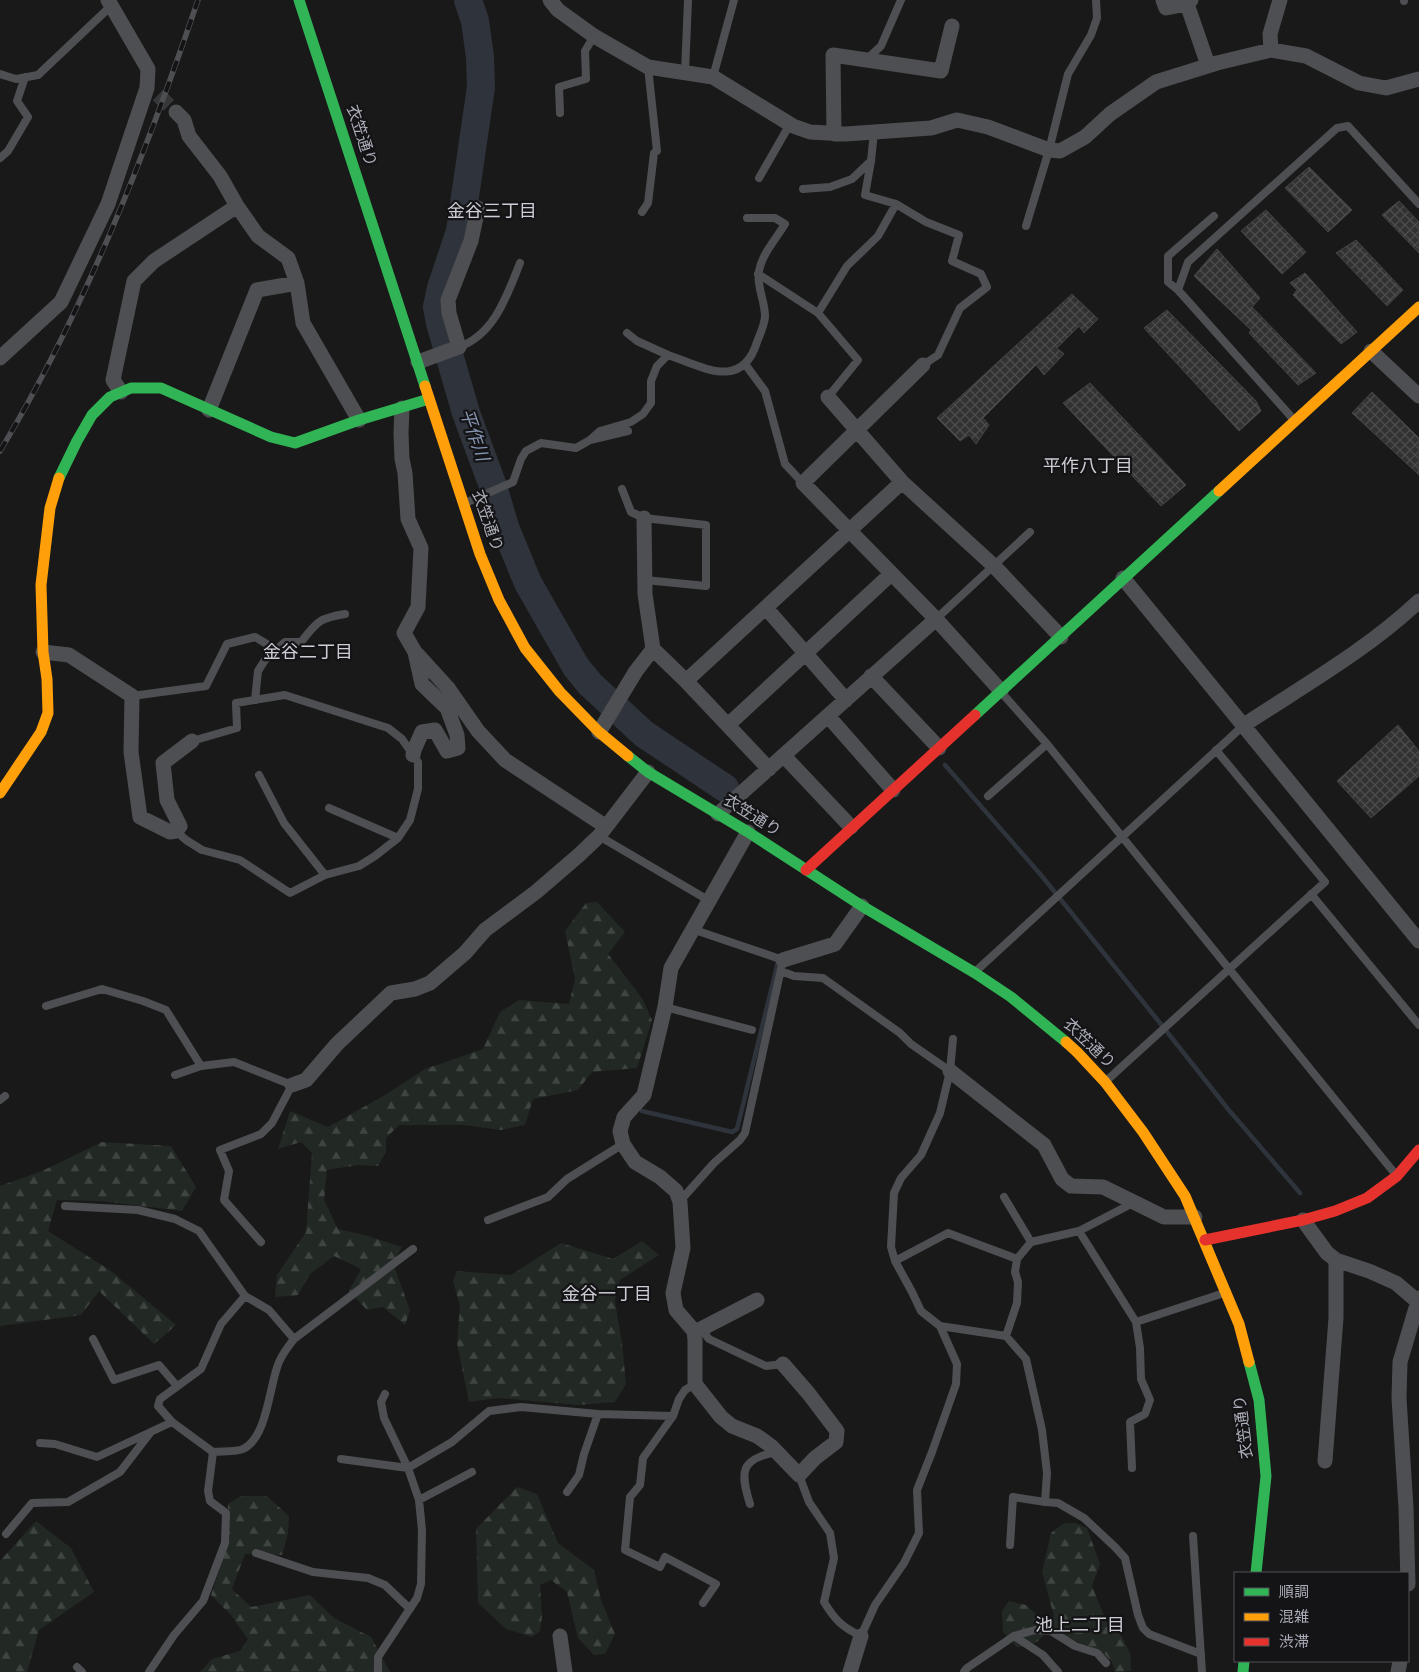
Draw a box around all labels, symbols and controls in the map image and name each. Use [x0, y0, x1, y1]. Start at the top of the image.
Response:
street label: 衣笠通り [342, 103, 380, 169]
district label: 金谷三丁目 [447, 201, 537, 222]
water label: 平作川 [455, 406, 493, 466]
district label: 平作八丁目 [1043, 456, 1133, 477]
street label: 衣笠通り [468, 488, 506, 554]
district label: 金谷二丁目 [263, 642, 353, 663]
street label: 衣笠通り [720, 791, 784, 841]
street label: 衣笠通り [1059, 1015, 1119, 1073]
district label: 金谷一丁目 [562, 1284, 652, 1305]
street label: 衣笠通り [1231, 1394, 1257, 1460]
legend [1234, 1572, 1409, 1662]
text: 順調 [1279, 1583, 1309, 1602]
text: 混雑 [1279, 1608, 1309, 1627]
district label: 池上二丁目 [1035, 1615, 1125, 1636]
text: 渋滞 [1279, 1633, 1309, 1652]

